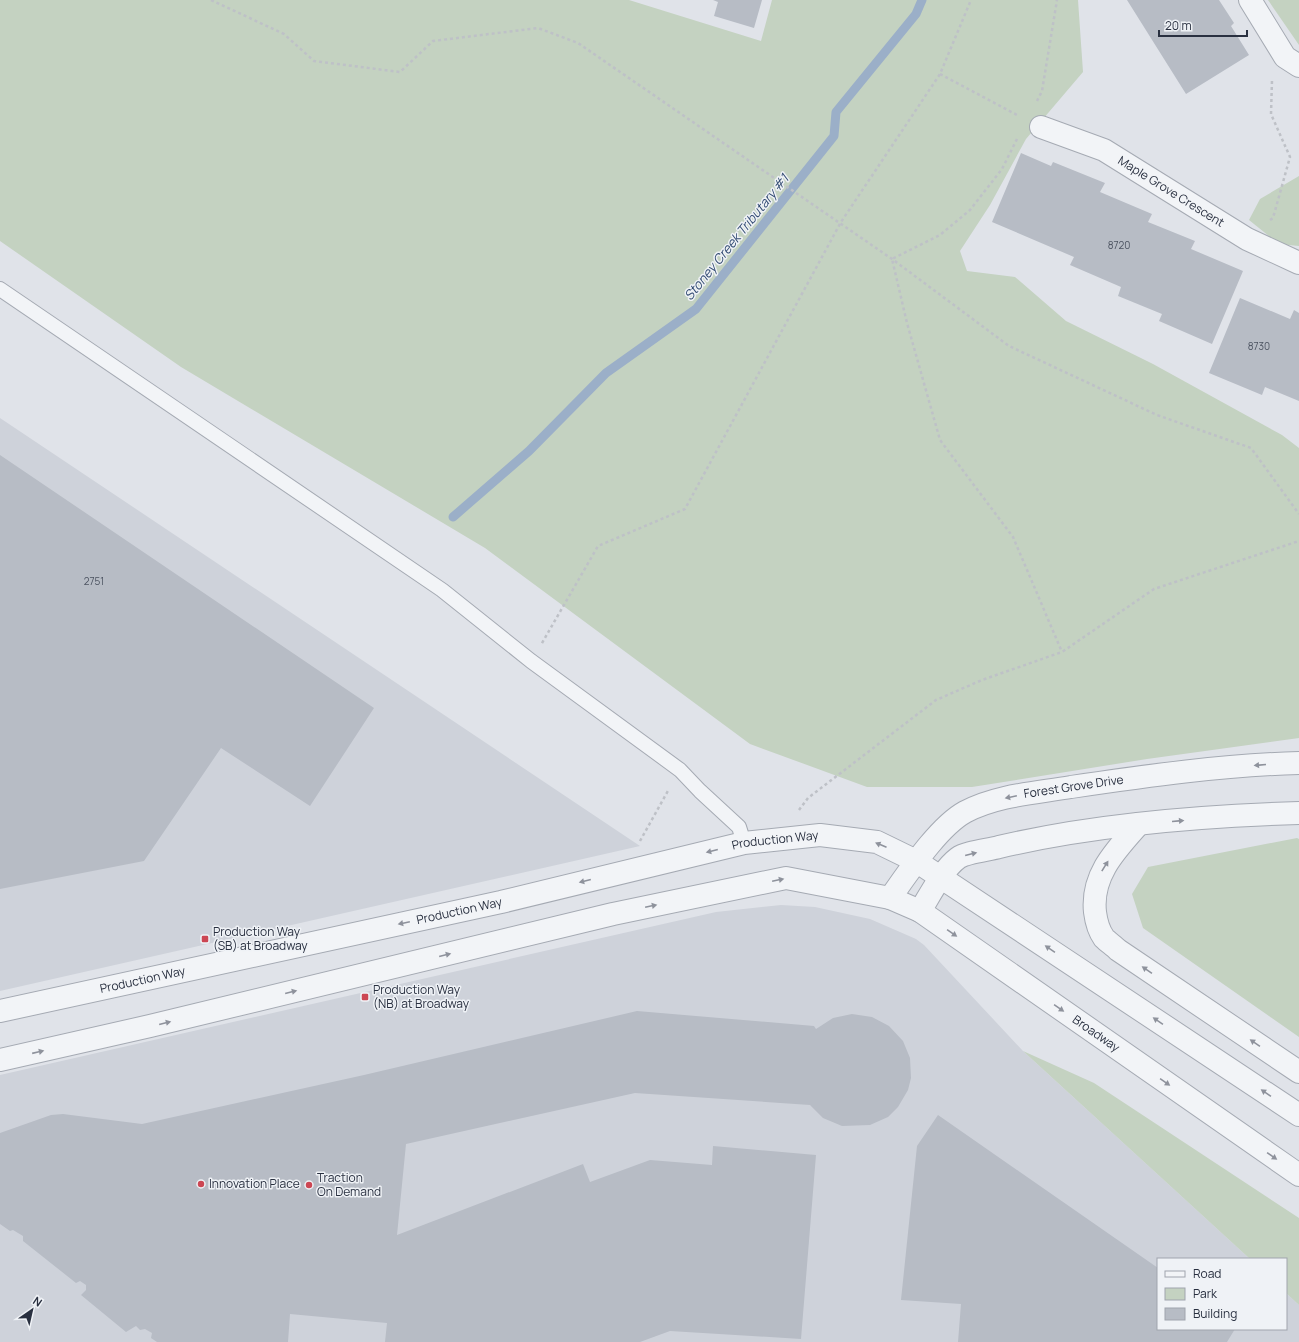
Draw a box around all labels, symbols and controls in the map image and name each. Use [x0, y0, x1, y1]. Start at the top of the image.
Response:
scale bar [1159, 12, 1247, 38]
text: 20 m [1165, 17, 1192, 34]
street label: Maple Grove Crescent [1115, 152, 1228, 231]
water label: Stoney Creek Tributary #1 [680, 170, 793, 304]
house number: 8720 [1108, 238, 1130, 252]
house number: 8730 [1248, 339, 1270, 353]
house number: 2751 [84, 574, 104, 588]
one-way arrow [1254, 762, 1266, 769]
street label: Forest Grove Drive [1022, 771, 1125, 802]
one-way arrow [1005, 794, 1017, 800]
one-way arrow [1172, 817, 1184, 824]
street label: Production Way [730, 826, 820, 854]
one-way arrow [876, 842, 887, 848]
one-way arrow [705, 848, 718, 854]
one-way arrow [965, 851, 977, 857]
one-way arrow [1102, 860, 1109, 872]
one-way arrow [772, 876, 785, 882]
one-way arrow [579, 879, 592, 885]
street label: Production Way [415, 893, 504, 928]
one-way arrow [645, 903, 657, 909]
one-way arrow [398, 921, 410, 927]
place label: Production Way (SB) at Broadway [213, 923, 308, 954]
one-way arrow [947, 929, 957, 937]
marker: Production Way (SB) at Broadway [200, 934, 210, 944]
one-way arrow [1045, 945, 1055, 953]
one-way arrow [438, 951, 451, 957]
street label: Production Way [98, 962, 188, 997]
one-way arrow [1142, 966, 1152, 974]
place label: Production Way (NB) at Broadway [373, 981, 470, 1012]
one-way arrow [285, 989, 297, 995]
marker: Production Way (NB) at Broadway [360, 992, 370, 1002]
one-way arrow [1053, 1004, 1064, 1012]
street label: Broadway [1069, 1011, 1124, 1056]
one-way arrow [1153, 1017, 1163, 1025]
one-way arrow [159, 1019, 171, 1025]
one-way arrow [1249, 1039, 1261, 1046]
one-way arrow [32, 1048, 44, 1054]
one-way arrow [1160, 1078, 1171, 1086]
one-way arrow [1261, 1089, 1272, 1097]
one-way arrow [1267, 1152, 1277, 1160]
place label: Traction On Demand [317, 1169, 381, 1200]
place label: Innovation Place [209, 1175, 300, 1192]
marker: Innovation Place [196, 1179, 206, 1189]
marker: Traction On Demand [304, 1180, 314, 1190]
legend [1157, 1258, 1287, 1330]
text: Road [1193, 1265, 1221, 1282]
text: Park [1193, 1285, 1218, 1302]
north arrow [12, 1290, 52, 1330]
text: N [30, 1293, 45, 1310]
text: Building [1193, 1305, 1237, 1322]

